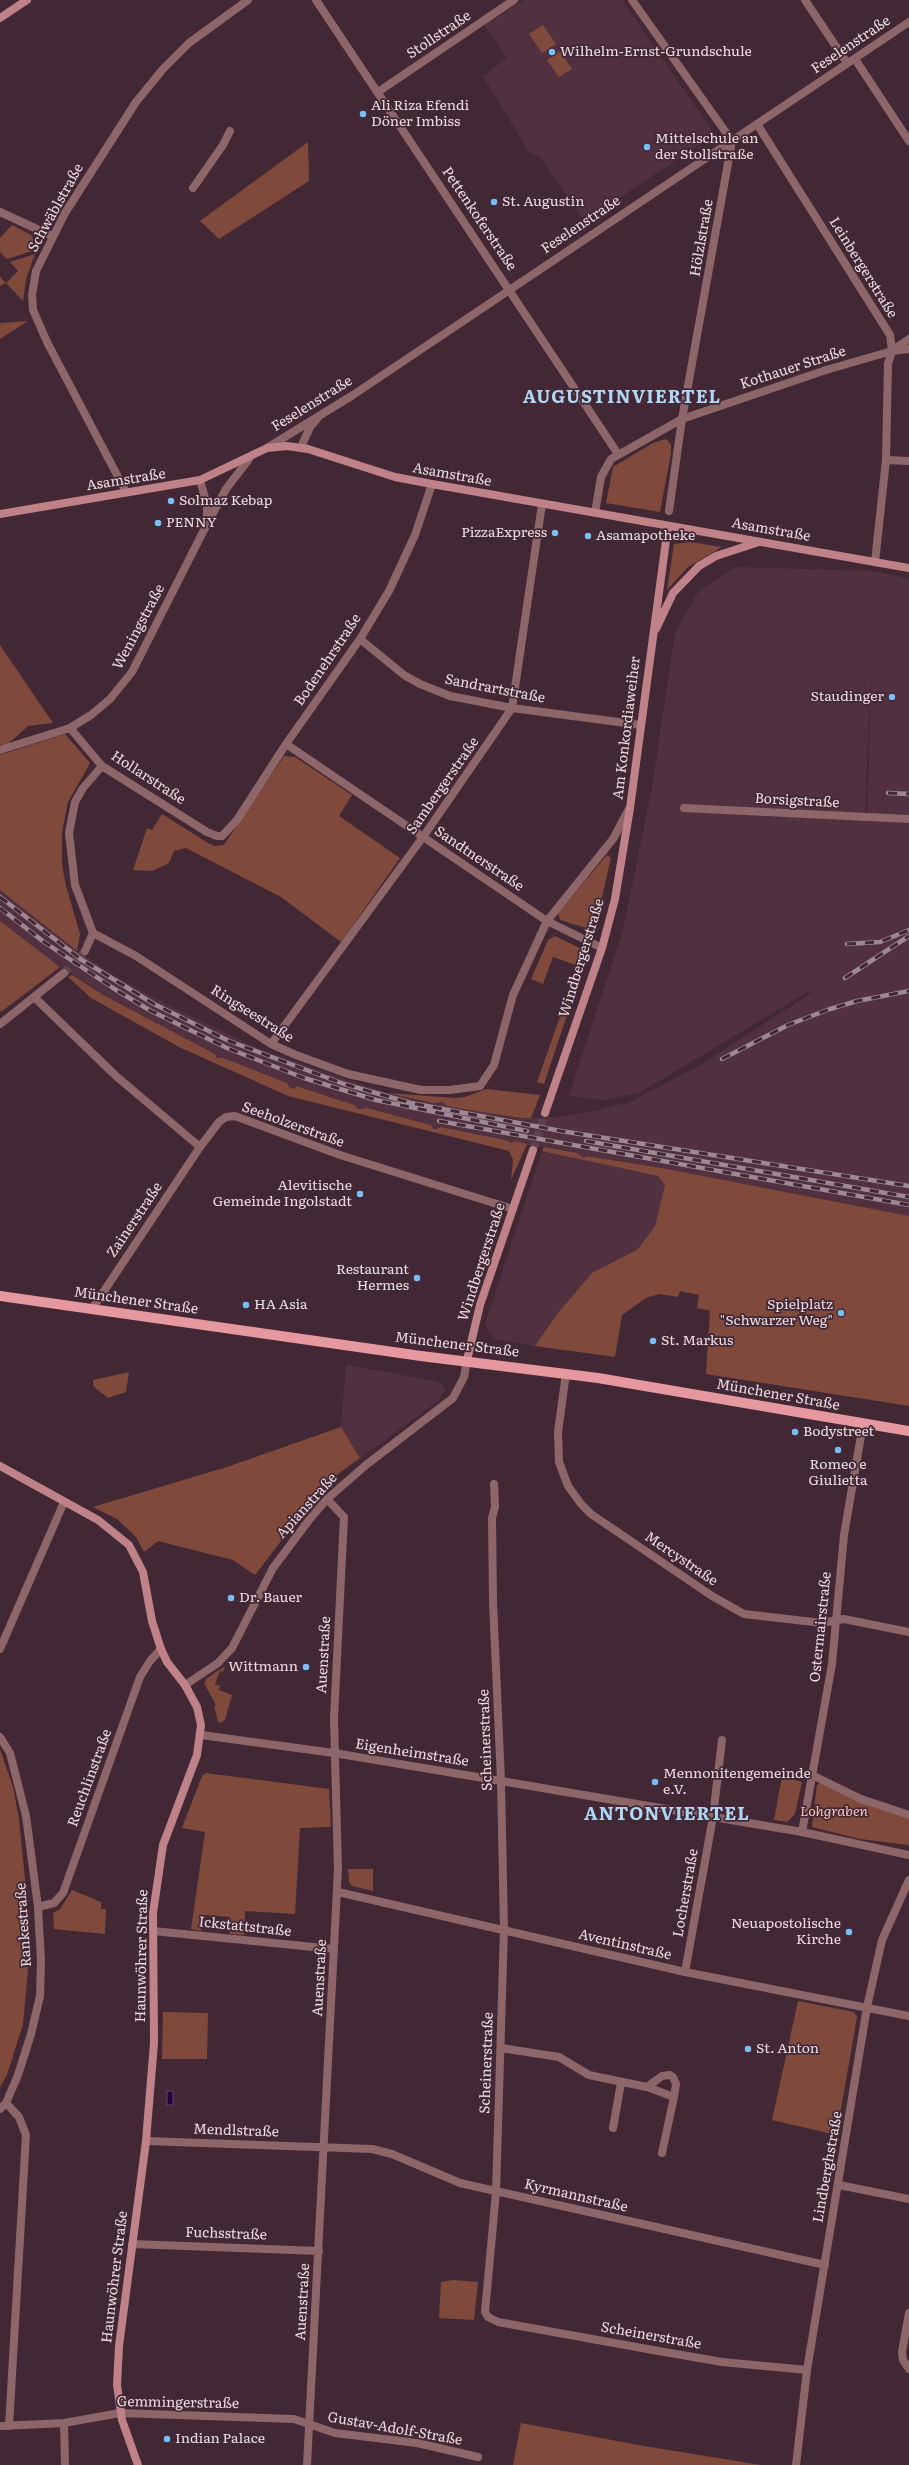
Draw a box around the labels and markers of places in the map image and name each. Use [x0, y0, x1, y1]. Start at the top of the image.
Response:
place label: Wilhelm-Ernst-Grundschule [560, 44, 752, 60]
marker: Wilhelm-Ernst-Grundschule [547, 47, 557, 57]
place label: Ali Riza Efendi Döner Imbiss [371, 98, 469, 130]
marker: Ali Riza Efendi Döner Imbiss [358, 109, 368, 119]
place label: Mittelschule an der Stollstraße [655, 131, 758, 164]
marker: Mittelschule an der Stollstraße [642, 142, 652, 152]
place label: St. Augustin [502, 194, 584, 210]
marker: St. Augustin [489, 197, 499, 207]
place label: Solmaz Kebap [179, 493, 272, 509]
marker: Solmaz Kebap [166, 496, 176, 506]
place label: PENNY [166, 515, 217, 531]
marker: PENNY [153, 518, 163, 528]
place label: PizzaExpress [461, 525, 547, 541]
marker: PizzaExpress [550, 528, 560, 538]
place label: Asamapotheke [596, 528, 695, 544]
marker: Asamapotheke [583, 531, 593, 541]
place label: Staudinger [810, 689, 884, 705]
marker: Staudinger [887, 692, 897, 702]
place label: Alevitische Gemeinde Ingolstadt [213, 1178, 352, 1210]
marker: Alevitische Gemeinde Ingolstadt [355, 1189, 365, 1199]
place label: Restaurant Hermes [336, 1262, 409, 1294]
marker: Restaurant Hermes [412, 1273, 422, 1283]
place label: HA Asia [254, 1297, 308, 1313]
place label: Spielplatz "Schwarzer Weg" [720, 1297, 833, 1330]
marker: HA Asia [241, 1300, 251, 1310]
marker: Spielplatz "Schwarzer Weg" [836, 1308, 846, 1318]
place label: St. Markus [661, 1333, 733, 1349]
marker: St. Markus [648, 1336, 658, 1346]
place label: Bodystreet [803, 1424, 874, 1440]
marker: Bodystreet [790, 1427, 800, 1437]
marker: Romeo e Giulietta [833, 1445, 843, 1455]
place label: Romeo e Giulietta [808, 1457, 868, 1490]
place label: Dr. Bauer [239, 1590, 302, 1606]
marker: Dr. Bauer [226, 1593, 236, 1603]
place label: Wittmann [228, 1659, 298, 1675]
marker: Wittmann [301, 1662, 311, 1672]
place label: Mennonitengemeinde e.V. [663, 1766, 811, 1798]
marker: Mennonitengemeinde e.V. [650, 1777, 660, 1787]
place label: Neuapostolische Kirche [731, 1916, 841, 1948]
marker: Neuapostolische Kirche [844, 1927, 854, 1937]
place label: St. Anton [756, 2041, 819, 2057]
marker: St. Anton [743, 2044, 753, 2054]
place label: Indian Palace [175, 2431, 265, 2447]
marker: Indian Palace [162, 2434, 172, 2444]

